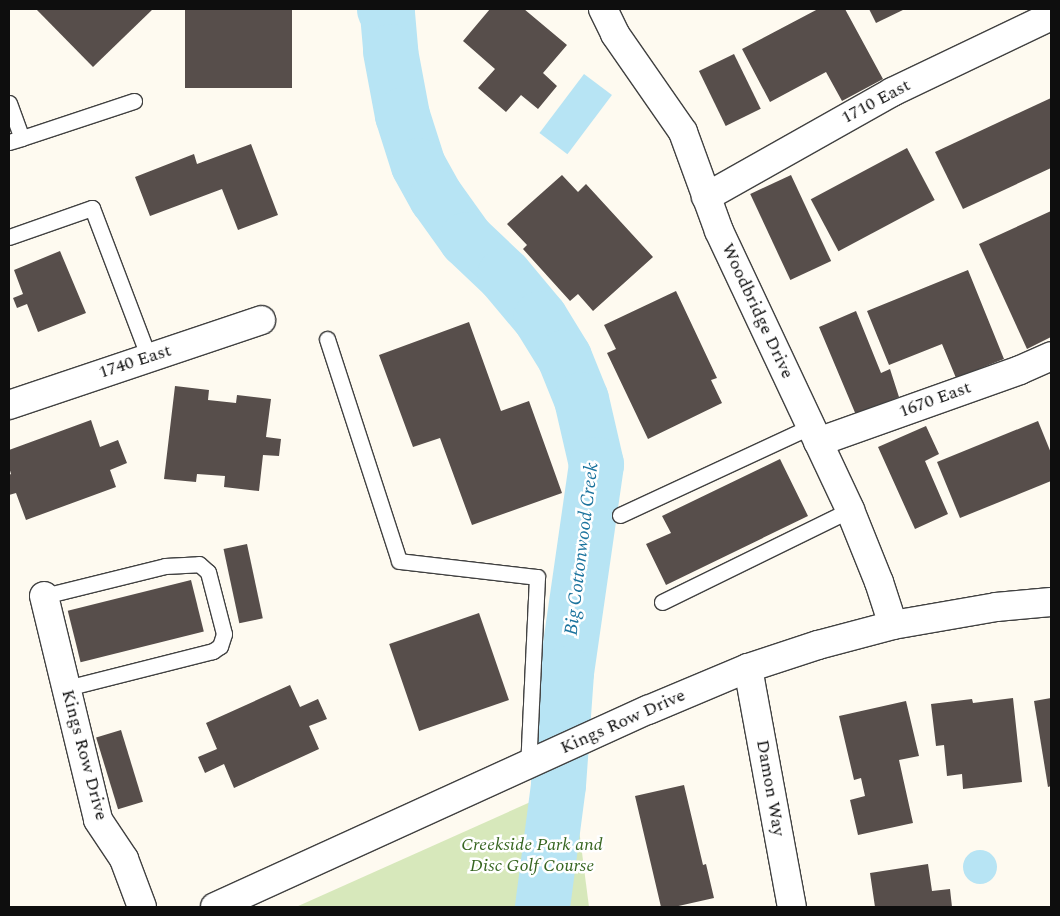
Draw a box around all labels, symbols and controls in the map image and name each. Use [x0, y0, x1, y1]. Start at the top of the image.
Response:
street label: 1710 East [838, 75, 914, 129]
street label: Woodbridge Drive [716, 240, 798, 382]
street label: 1740 East [96, 340, 174, 384]
street label: 1670 East [896, 377, 974, 423]
water label: Big Cottonwood Creek [560, 461, 604, 637]
street label: Kings Row Drive [557, 685, 689, 759]
street label: Kings Row Drive [56, 687, 112, 823]
street label: Damon Way [751, 738, 789, 838]
park label: Creekside Park and Disc Golf Course [461, 835, 603, 878]

